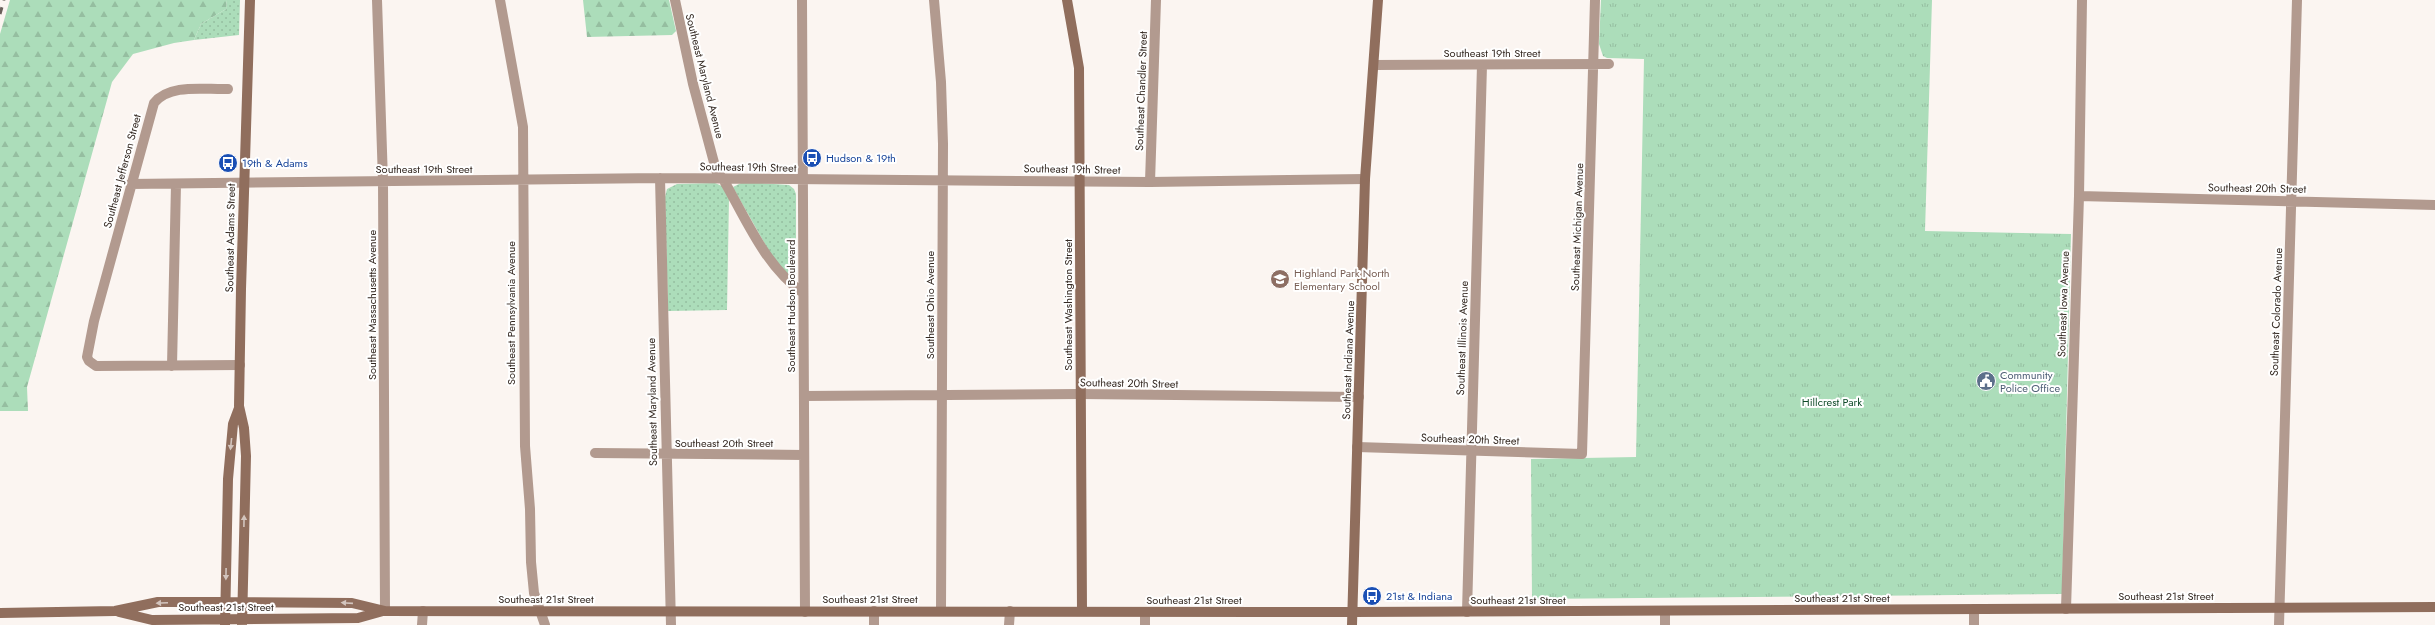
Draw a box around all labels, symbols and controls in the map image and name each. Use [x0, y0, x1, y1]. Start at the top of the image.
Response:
street label: Southeast Maryland Avenue [682, 12, 728, 140]
street label: Southeast Chandler Street [1131, 31, 1151, 151]
street label: Southeast 19th Street [1444, 45, 1541, 61]
street label: Southeast Jefferson Street [99, 112, 145, 230]
bus stop icon: Hudson & 19th [801, 147, 823, 169]
place label: Hudson & 19th [826, 150, 896, 166]
bus stop icon: 19th & Adams [217, 152, 239, 174]
place label: 19th & Adams [242, 155, 308, 171]
street label: Southeast 19th Street [699, 158, 797, 176]
street label: Southeast 19th Street [1023, 160, 1121, 178]
street label: Southeast 19th Street [376, 161, 473, 177]
street label: Southeast Michigan Avenue [1567, 162, 1587, 291]
street label: Southeast 20th Street [2208, 179, 2307, 197]
street label: Southeast Adams Street [221, 183, 239, 293]
street label: Southeast Massachusetts Avenue [364, 230, 380, 380]
street label: Southeast Hudson Boulevard [783, 239, 799, 373]
street label: Southeast Washington Street [1060, 239, 1076, 371]
street label: Southeast Pennsylvania Avenue [503, 241, 519, 385]
street label: Southeast Colorado Avenue [2266, 247, 2286, 377]
street label: Southeast Ohio Avenue [922, 250, 938, 359]
street label: Southeast Iowa Avenue [2053, 250, 2073, 357]
place label: Highland Park North Elementary School [1294, 265, 1390, 294]
school or university icon: Highland Park North Elementary School [1269, 268, 1291, 290]
street label: Southeast Illinois Avenue [1452, 280, 1472, 396]
street label: Southeast Indiana Avenue [1338, 300, 1358, 420]
street label: Southeast Maryland Avenue [643, 337, 661, 466]
place label: Community Police Office [2000, 367, 2060, 396]
public building icon: Community Police Office [1975, 370, 1997, 392]
street label: Southeast 20th Street [1080, 374, 1179, 392]
park label: Hillcrest Park [1802, 394, 1862, 410]
street label: Southeast 20th Street [1421, 429, 1520, 449]
street label: Southeast 20th Street [675, 435, 774, 451]
one-way arrow [228, 438, 234, 450]
one-way arrow [241, 515, 248, 527]
one-way arrow [223, 568, 229, 581]
bus stop icon: 21st & Indiana [1361, 585, 1383, 607]
place label: 21st & Indiana [1386, 588, 1452, 604]
street label: Southeast 21st Street [2118, 588, 2214, 604]
street label: Southeast 21st Street [1794, 590, 1890, 606]
street label: Southeast 21st Street [498, 591, 594, 607]
street label: Southeast 21st Street [822, 591, 918, 607]
street label: Southeast 21st Street [1146, 592, 1242, 608]
street label: Southeast 21st Street [1470, 592, 1566, 608]
one-way arrow [156, 599, 168, 606]
street label: Southeast 21st Street [178, 599, 274, 615]
one-way arrow [341, 600, 353, 607]

